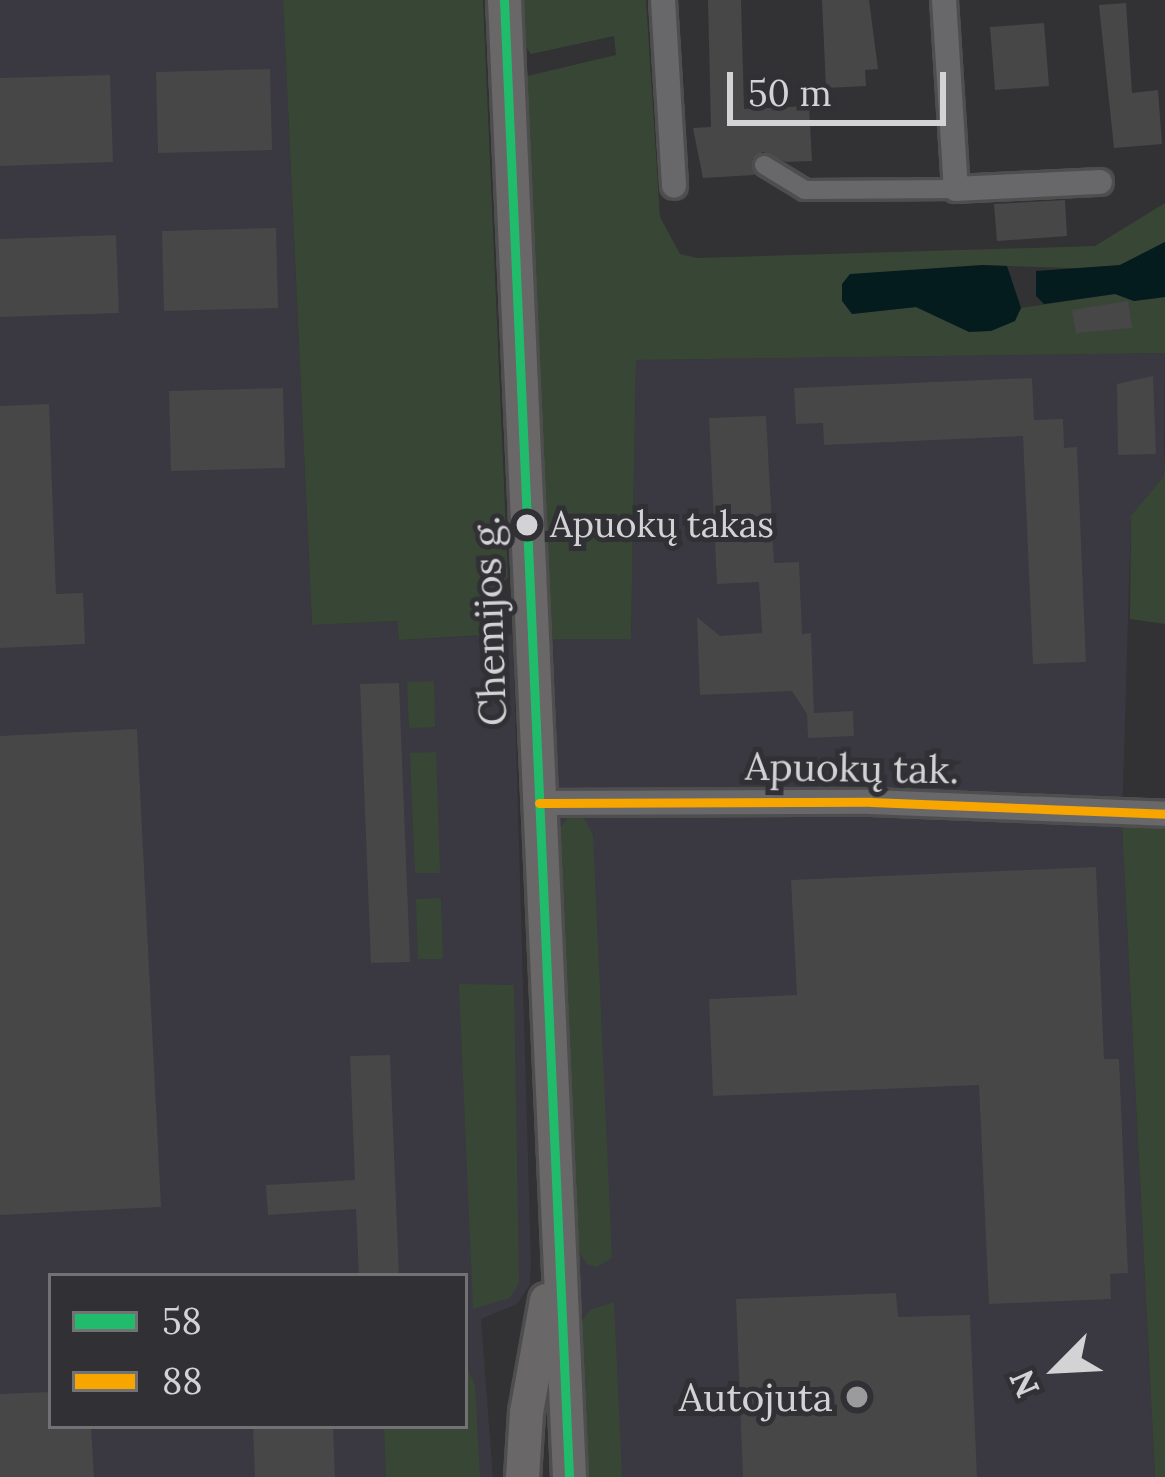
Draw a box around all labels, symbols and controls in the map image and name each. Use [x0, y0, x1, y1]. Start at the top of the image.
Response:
scale bar [733, 48, 952, 122]
text: 50 m [748, 70, 832, 116]
place label: Apuokų takas [550, 503, 774, 547]
marker: Apuokų takas [516, 514, 538, 536]
street label: Chemijos g. [462, 515, 516, 727]
street label: Apuokų tak. [745, 743, 959, 793]
legend [48, 1273, 468, 1429]
text: 58 [162, 1298, 202, 1344]
north arrow [997, 1309, 1117, 1429]
text: 88 [162, 1358, 202, 1404]
text: N [1000, 1363, 1048, 1404]
place label: Autojuta [679, 1374, 833, 1420]
marker: Autojuta [844, 1384, 870, 1410]

